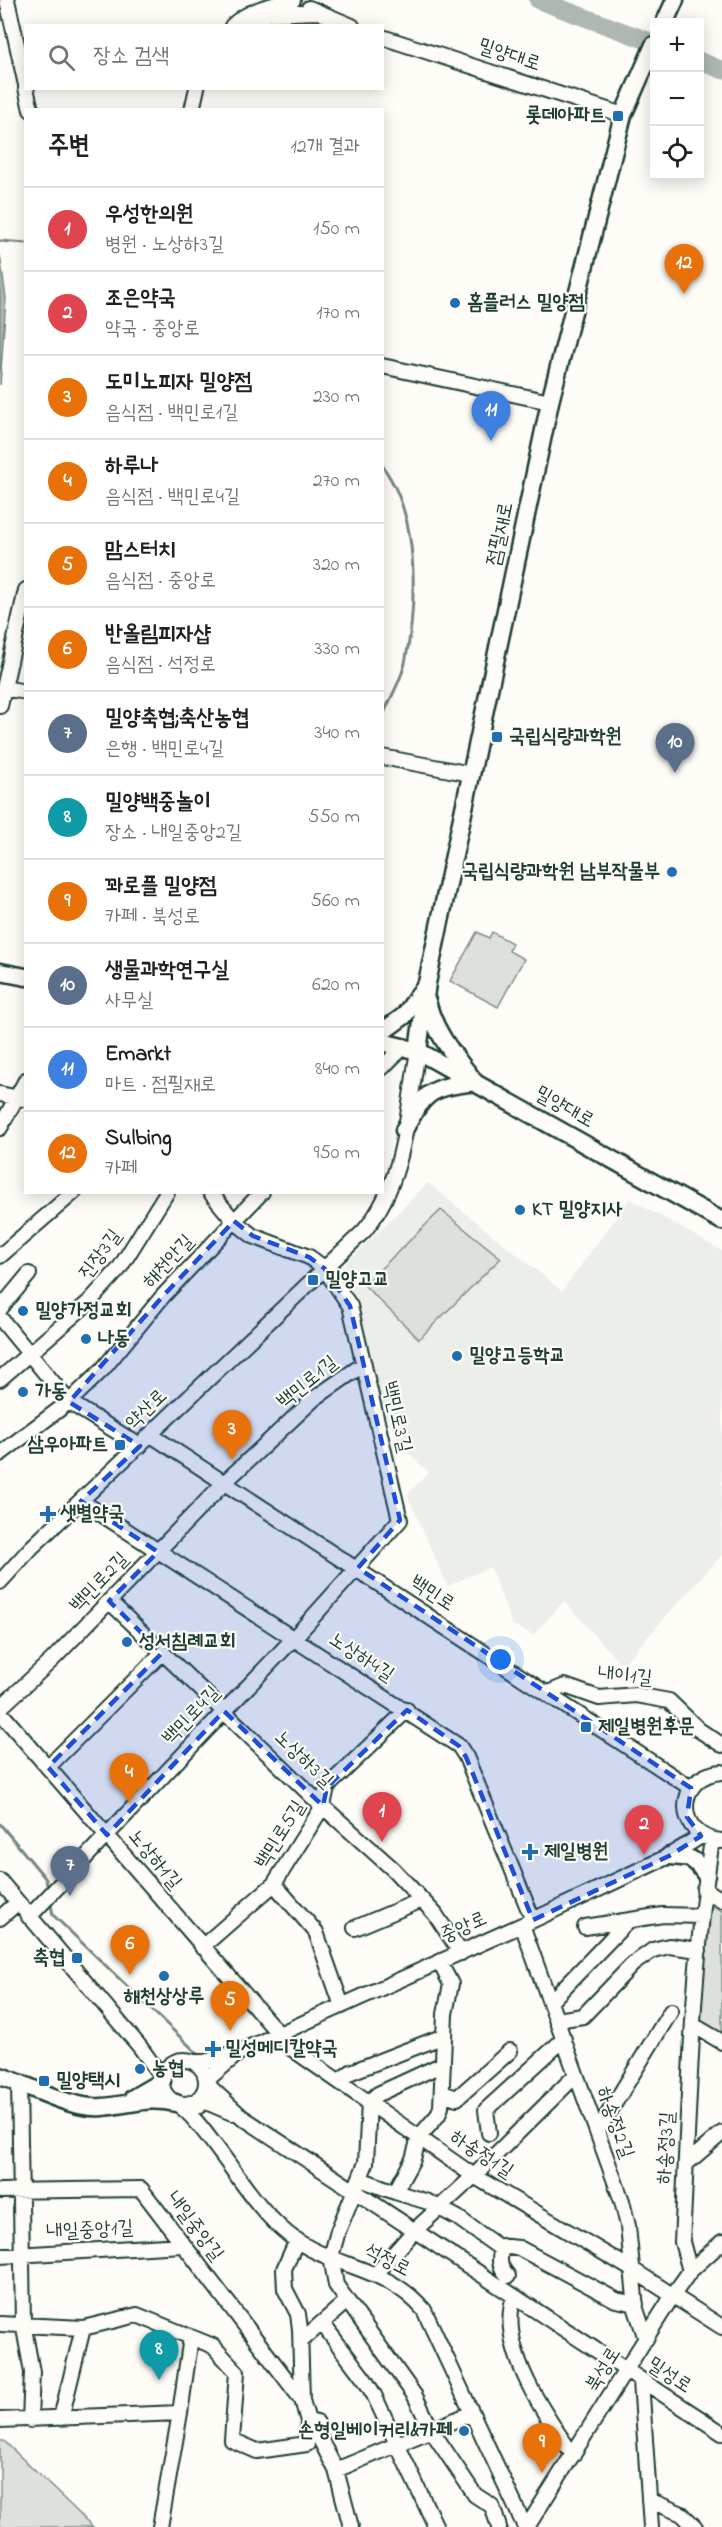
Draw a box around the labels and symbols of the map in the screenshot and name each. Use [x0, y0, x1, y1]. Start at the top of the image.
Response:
street label: 밀양대로 [474, 32, 544, 80]
place label: 롯데아파트 [526, 102, 606, 131]
marker: 롯데아파트 [611, 109, 625, 123]
pin: 12 [664, 244, 704, 294]
place label: 홈플러스 밀양점 [467, 289, 585, 318]
marker: 홈플러스 밀양점 [448, 296, 462, 310]
pin: 11 [472, 392, 510, 441]
street label: 점필재로 [480, 500, 522, 568]
place label: 국립식량과학원 [509, 723, 622, 752]
pin: 10 [656, 724, 694, 773]
marker: 국립식량과학원 [490, 730, 504, 744]
place label: 국립식량과학원 남부작물부 [462, 858, 660, 887]
marker: 국립식량과학원 남부작물부 [665, 865, 679, 879]
street label: 밀양대로 [529, 1080, 599, 1136]
place label: KT 밀양지사 [532, 1196, 623, 1225]
marker: KT 밀양지사 [513, 1203, 527, 1217]
street label: 진장3길 [72, 1224, 130, 1286]
street label: 해천안길 [136, 1229, 202, 1295]
place label: 밀양고교 [325, 1266, 389, 1295]
marker: 밀양고교 [306, 1273, 320, 1287]
place label: 밀양가정교회 [35, 1297, 132, 1326]
marker: 밀양가정교회 [16, 1304, 30, 1318]
place label: 나동 [98, 1325, 130, 1354]
marker: 나동 [79, 1332, 93, 1346]
place label: 밀양고등학교 [469, 1342, 566, 1371]
street label: 백민로1길 [271, 1349, 345, 1417]
marker: 밀양고등학교 [450, 1349, 464, 1363]
place label: 가동 [35, 1378, 67, 1407]
street label: 백민로3길 [374, 1378, 418, 1456]
street label: 약산로 [120, 1383, 174, 1437]
marker: 가동 [16, 1385, 30, 1399]
pin: 3 [212, 1410, 252, 1460]
place label: 삼우아파트 [28, 1431, 108, 1460]
marker: 삼우아파트 [113, 1438, 127, 1452]
place label: 샛별약국 [60, 1500, 124, 1529]
marker: 샛별약국 [41, 1507, 55, 1521]
street label: 백민로2길 [64, 1546, 136, 1620]
street label: 백민로 [404, 1569, 460, 1619]
street label: 노상하4길 [323, 1626, 399, 1690]
place label: 성서침례교회 [139, 1628, 236, 1657]
marker: 성서침례교회 [120, 1635, 134, 1649]
your location [486, 1645, 515, 1674]
street label: 내이1길 [597, 1660, 653, 1694]
street label: 백민로4길 [156, 1680, 228, 1752]
place label: 제일병원후문 [598, 1713, 695, 1742]
marker: 제일병원후문 [579, 1720, 593, 1734]
street label: 노상하3길 [267, 1724, 339, 1796]
pin: 4 [110, 1754, 148, 1803]
pin: 1 [362, 1792, 401, 1842]
street label: 백민로5길 [249, 1795, 313, 1875]
pin: 2 [624, 1806, 664, 1855]
street label: 노상하1길 [120, 1824, 188, 1896]
place label: 제일병원 [544, 1838, 608, 1867]
marker: 제일병원 [521, 1843, 539, 1861]
pin: 7 [50, 1846, 90, 1896]
street label: 중앙로 [436, 1905, 492, 1951]
pin: 6 [110, 1926, 150, 1975]
place label: 축협 [33, 1944, 65, 1973]
marker: 축협 [70, 1951, 84, 1965]
marker: 해천상상루 [157, 1969, 171, 1983]
pin: 5 [210, 1982, 250, 2031]
place label: 해천상상루 [124, 1983, 204, 2012]
place label: 밀성메디칼약국 [225, 2035, 338, 2064]
marker: 밀성메디칼약국 [206, 2042, 220, 2056]
place label: 농협 [152, 2055, 184, 2084]
marker: 농협 [133, 2062, 147, 2076]
place label: 밀양택시 [56, 2067, 120, 2096]
marker: 밀양택시 [37, 2074, 51, 2088]
street label: 하송정2길 [588, 2083, 640, 2163]
street label: 하송정3길 [651, 2111, 683, 2185]
street label: 하송정1길 [443, 2124, 519, 2186]
street label: 내일중앙길 [158, 2186, 230, 2268]
street label: 내일중앙1길 [46, 2214, 134, 2248]
street label: 석정로 [359, 2237, 415, 2285]
pin: 8 [140, 2330, 178, 2380]
street label: 북성로 [579, 2342, 629, 2398]
street label: 밀성로 [641, 2351, 697, 2401]
place label: 손형일베이커리&카페 [298, 2417, 452, 2446]
marker: 손형일베이커리&카페 [457, 2424, 471, 2438]
pin: 9 [522, 2424, 562, 2473]

